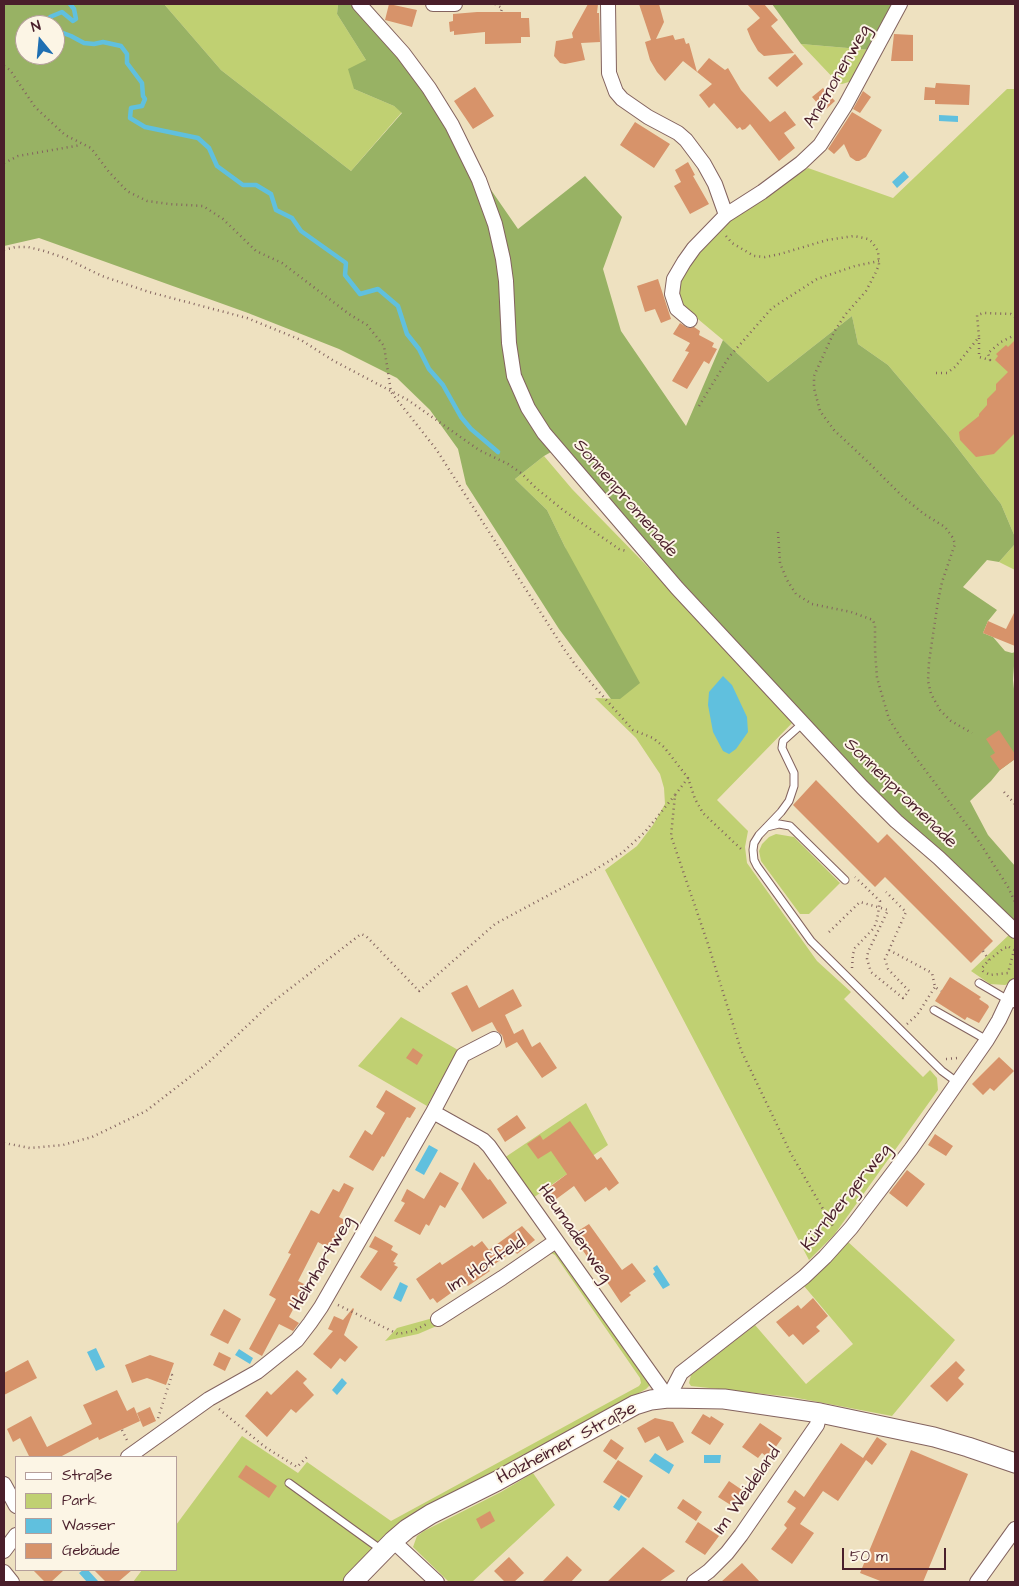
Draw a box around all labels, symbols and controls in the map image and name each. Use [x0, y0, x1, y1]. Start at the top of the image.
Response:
north arrow [15, 15, 65, 65]
text: N [29, 16, 43, 37]
street label: Anemonenweg [800, 21, 876, 133]
street label: Sonnenpromenade [568, 436, 682, 562]
street label: Sonnenpromenade [839, 734, 961, 854]
street label: Kürnbergerweg [797, 1140, 897, 1256]
street label: Heumaderweg [532, 1181, 616, 1287]
street label: Helmhartweg [286, 1213, 360, 1315]
street label: Im Hoffeld [444, 1232, 530, 1298]
street label: Holzheimer Straße [493, 1398, 641, 1490]
street label: Im Weideland [710, 1443, 786, 1539]
legend [15, 1456, 178, 1571]
text: Straße [62, 1465, 112, 1486]
text: Park [62, 1490, 97, 1511]
text: Wasser [62, 1515, 115, 1536]
scale bar [844, 1538, 948, 1570]
text: Gebäude [62, 1540, 120, 1561]
text: 50 m [850, 1546, 888, 1567]

